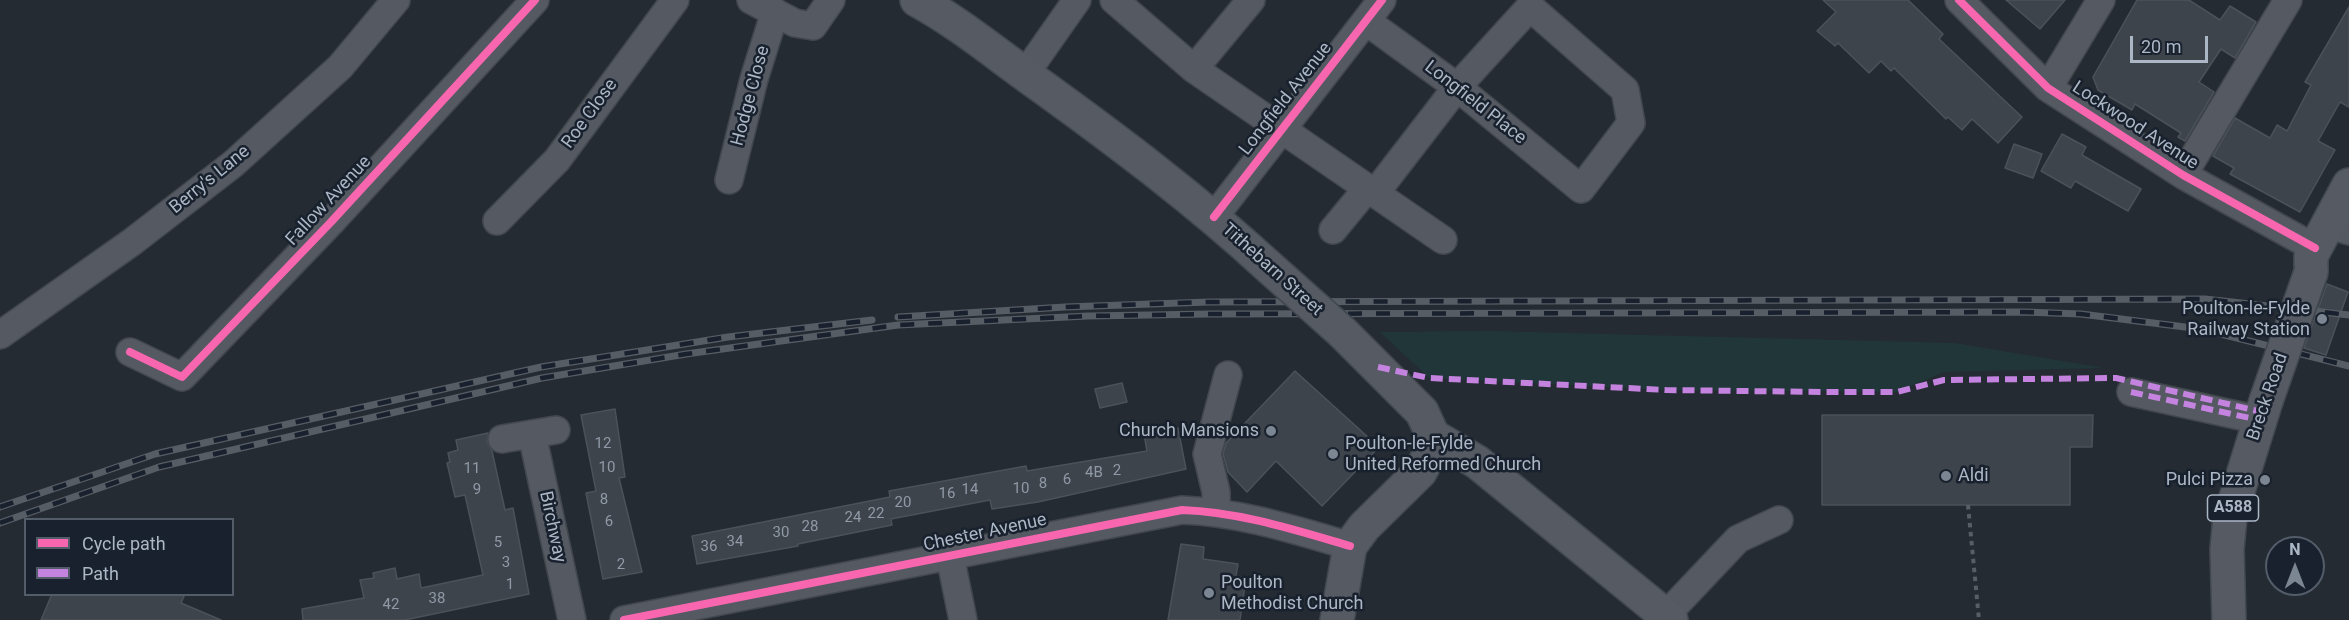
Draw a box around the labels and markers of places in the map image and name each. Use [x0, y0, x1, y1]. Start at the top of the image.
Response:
place label: Poulton-le-Fylde Railway Station [2182, 298, 2310, 340]
marker: Poulton-le-Fylde Railway Station [2315, 312, 2329, 326]
place label: Church Mansions [1119, 420, 1259, 442]
marker: Church Mansions [1264, 424, 1278, 438]
place label: Poulton-le-Fylde United Reformed Church [1345, 433, 1541, 476]
marker: Poulton-le-Fylde United Reformed Church [1326, 447, 1340, 461]
place label: Aldi [1958, 465, 1989, 487]
marker: Aldi [1939, 469, 1953, 483]
place label: Pulci Pizza [2166, 469, 2253, 491]
marker: Pulci Pizza [2258, 473, 2272, 487]
place label: Poulton Methodist Church [1221, 572, 1363, 614]
marker: Poulton Methodist Church [1202, 586, 1216, 600]

